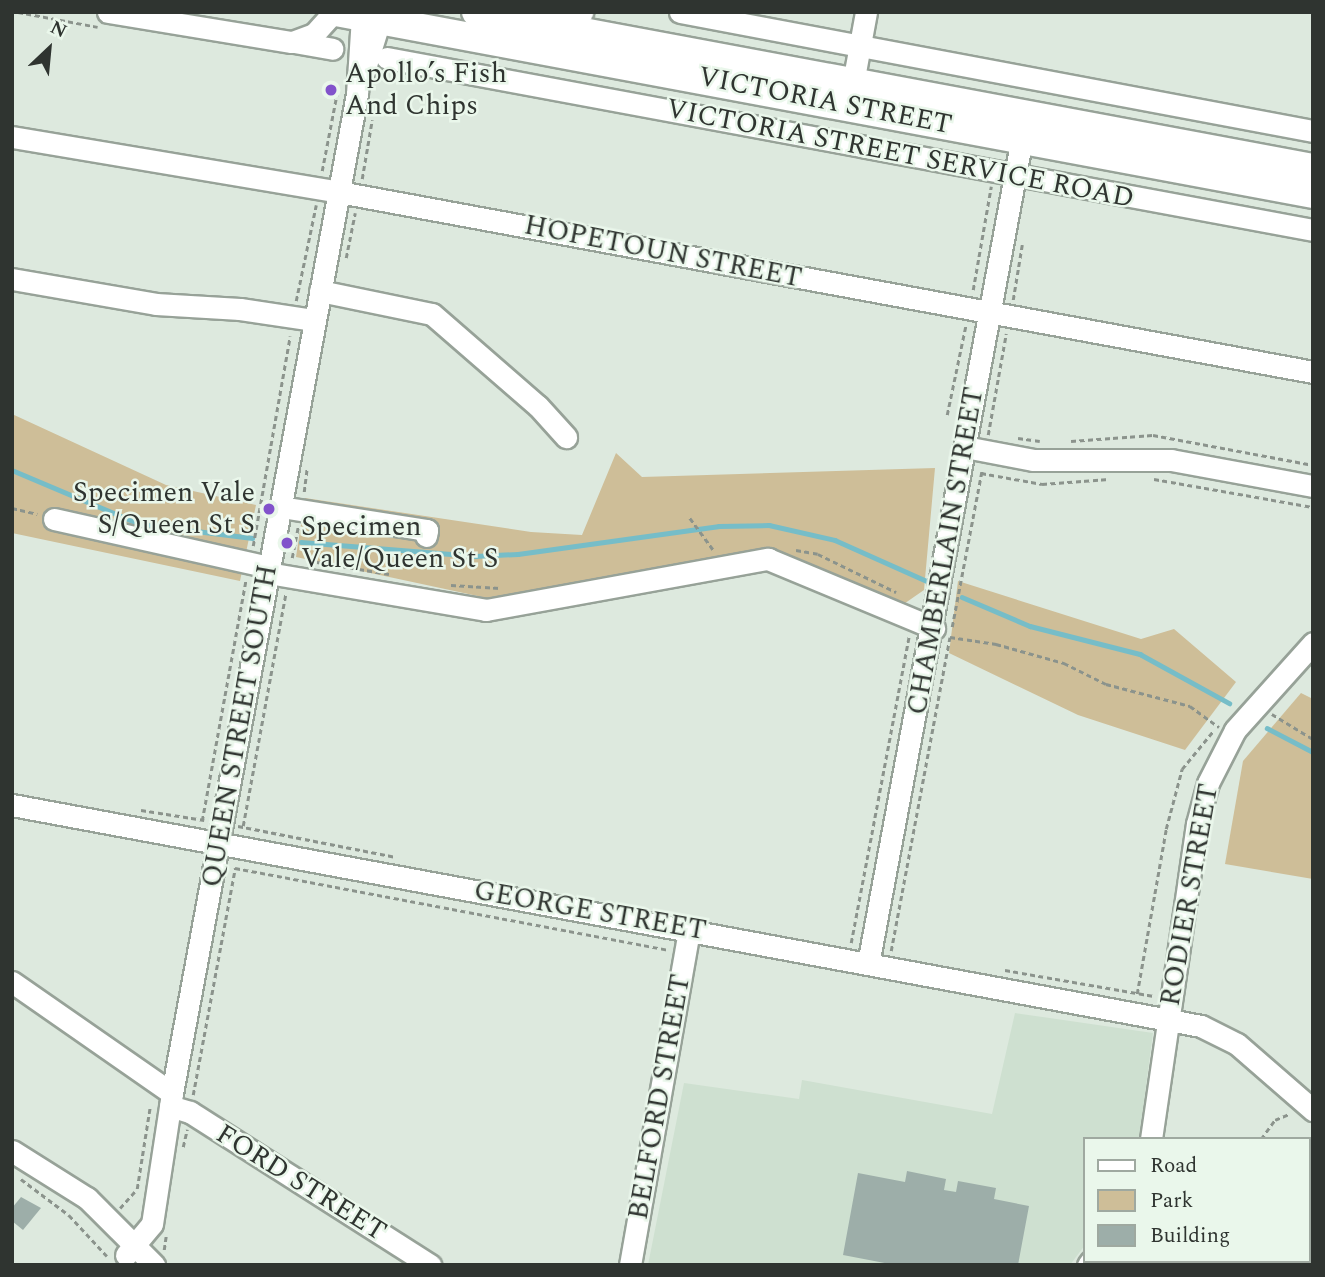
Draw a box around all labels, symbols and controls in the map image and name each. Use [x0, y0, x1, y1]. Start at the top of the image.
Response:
text: N [45, 13, 72, 46]
north arrow [14, 14, 84, 84]
place label: Apollo’s Fish And Chips [345, 57, 507, 123]
street label: VICTORIA STREET [695, 60, 955, 142]
marker: Apollo’s Fish And Chips [323, 82, 339, 98]
street label: VICTORIA STREET SERVICE ROAD [663, 92, 1137, 216]
street label: HOPETOUN STREET [521, 209, 805, 295]
street label: CHAMBERLAIN STREET [901, 385, 991, 717]
place label: Specimen Vale S/Queen St S [73, 476, 255, 542]
marker: Specimen Vale S/Queen St S [261, 501, 277, 517]
place label: Specimen Vale/Queen St S [301, 510, 498, 576]
marker: Specimen Vale/Queen St S [279, 535, 295, 551]
street label: QUEEN STREET SOUTH [195, 562, 285, 890]
street label: RODIER STREET [1154, 781, 1226, 1009]
street label: GEORGE STREET [471, 874, 709, 948]
street label: BELFORD STREET [622, 972, 698, 1222]
street label: FORD STREET [210, 1117, 392, 1249]
legend [1084, 1137, 1311, 1263]
text: Road [1150, 1150, 1197, 1182]
text: Park [1150, 1185, 1193, 1217]
text: Building [1150, 1220, 1230, 1252]

